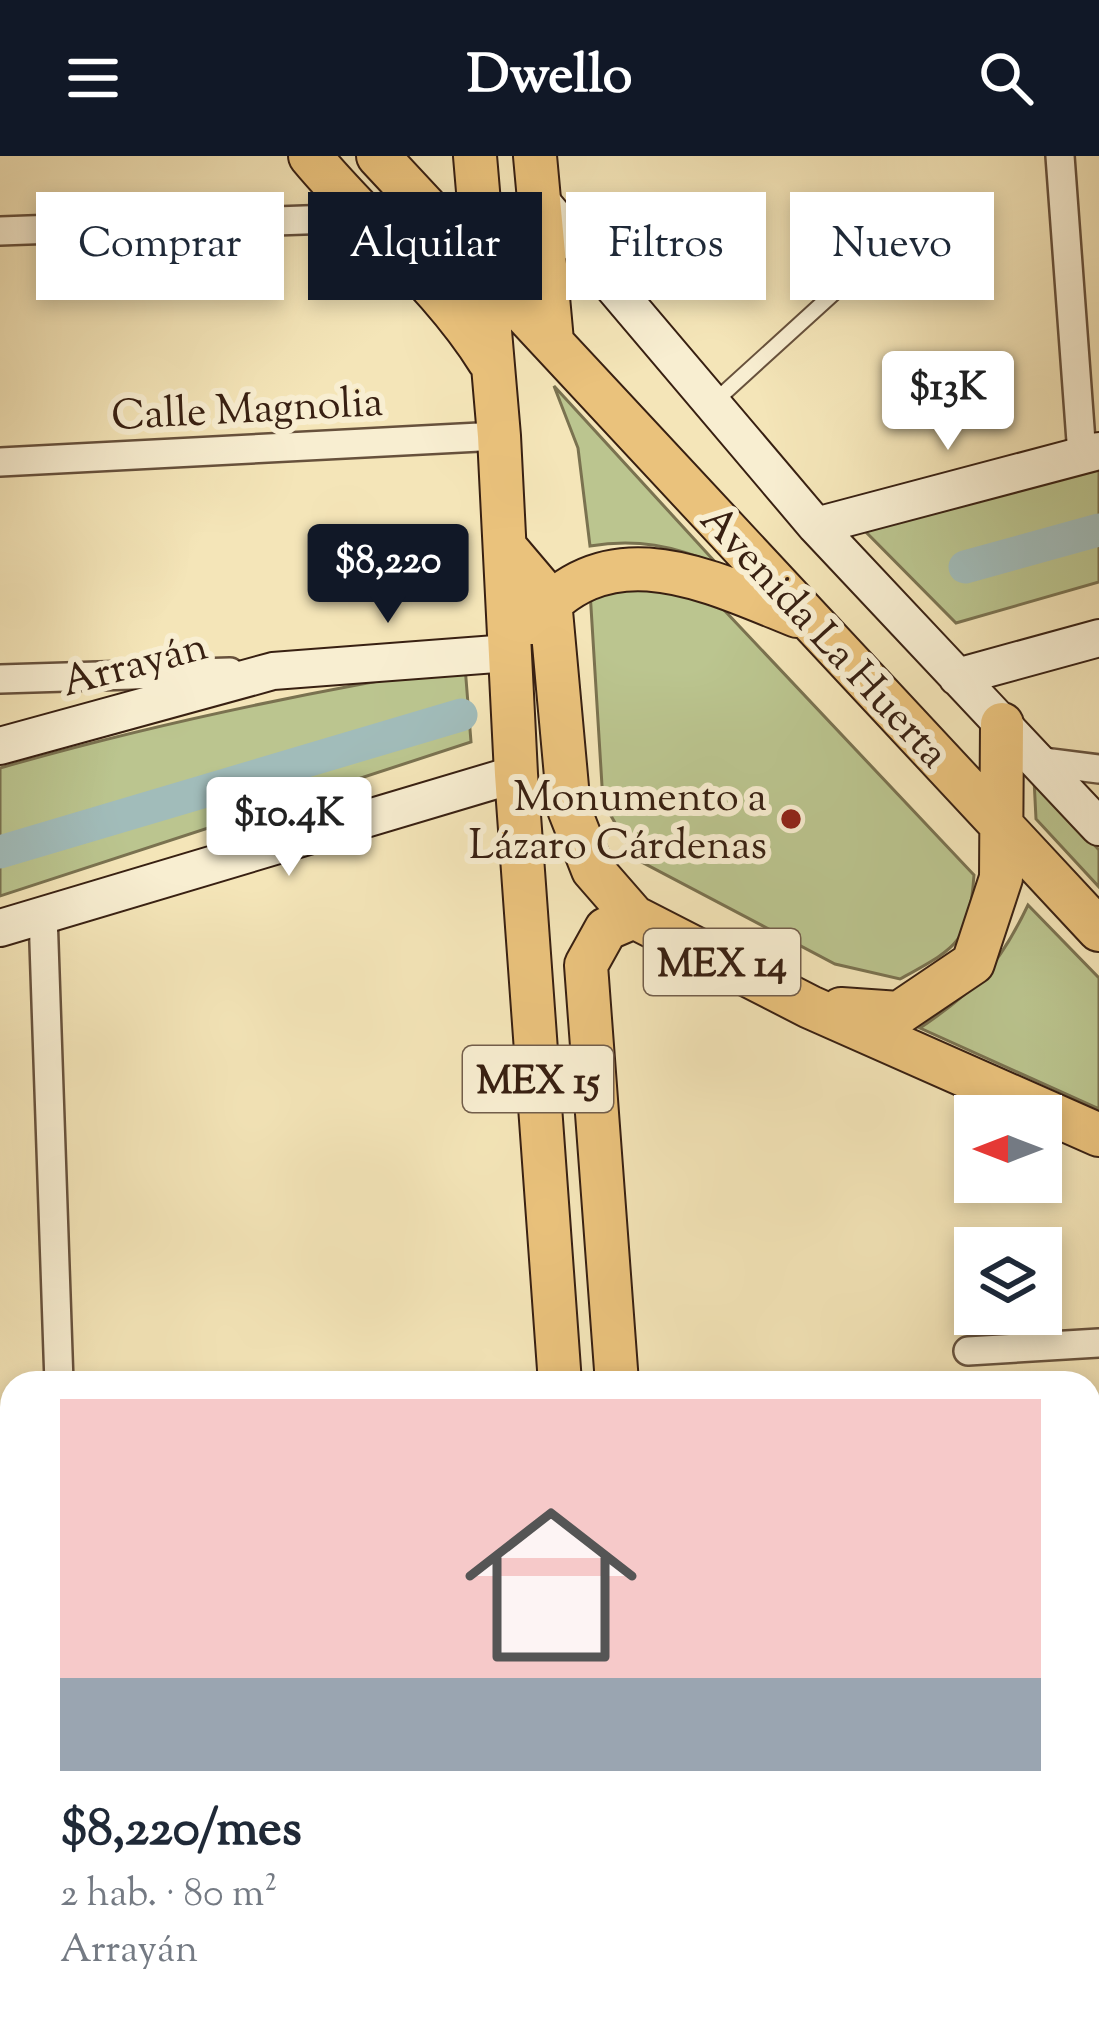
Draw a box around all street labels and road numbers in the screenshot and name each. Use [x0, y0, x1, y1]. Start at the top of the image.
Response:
street label: Calle Magnolia [110, 375, 385, 449]
street label: Avenida La Huerta [684, 493, 961, 784]
street label: Arrayán [56, 619, 215, 715]
road number: MEX 14 [644, 929, 800, 995]
road number: MEX 15 [463, 1046, 613, 1112]

